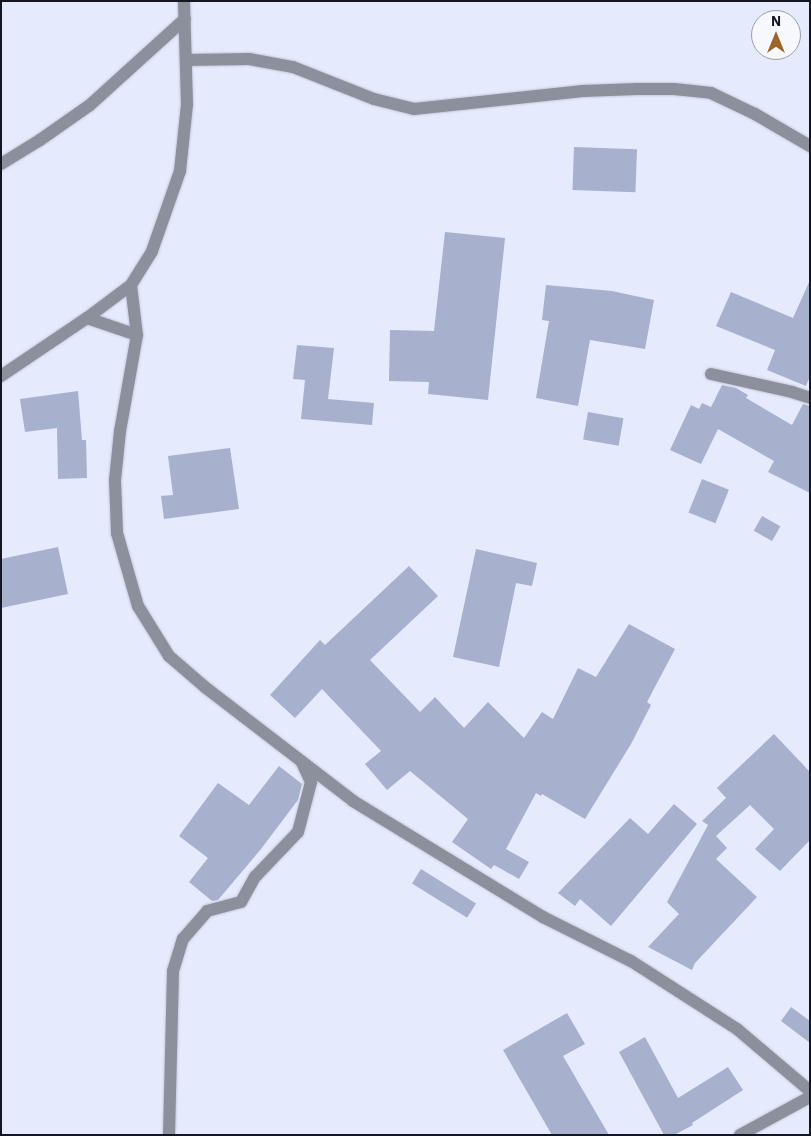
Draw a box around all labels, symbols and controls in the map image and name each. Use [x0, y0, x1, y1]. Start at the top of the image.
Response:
north arrow [751, 10, 801, 60]
text: N [771, 12, 781, 30]

